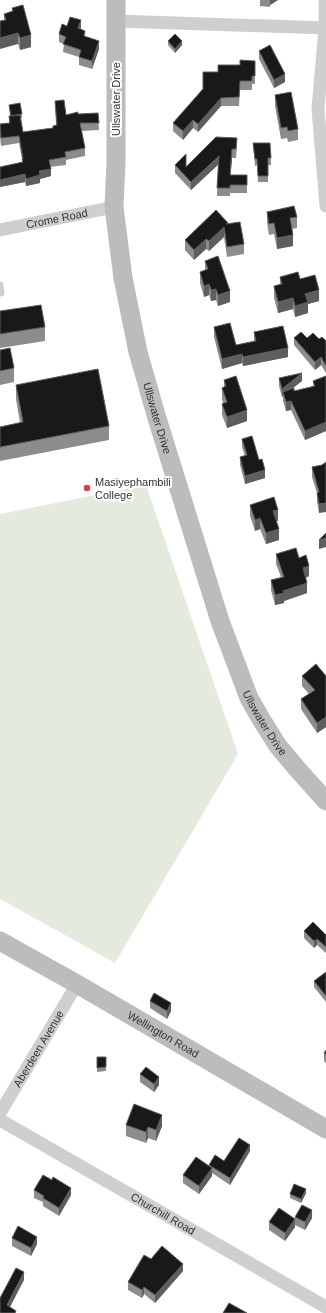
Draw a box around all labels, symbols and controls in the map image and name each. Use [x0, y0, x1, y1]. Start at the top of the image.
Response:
street label: Ullswater Drive [110, 62, 122, 136]
street label: Crome Road [25, 206, 89, 231]
street label: Ullswater Drive [141, 381, 174, 455]
place label: Masiyephambili College [95, 476, 171, 501]
marker: Masiyephambili College [82, 483, 92, 493]
street label: Ullswater Drive [241, 689, 289, 758]
street label: Aberdeen Avenue [11, 1008, 66, 1089]
street label: Wellington Road [125, 1009, 201, 1060]
street label: Churchill Road [129, 1190, 197, 1237]

